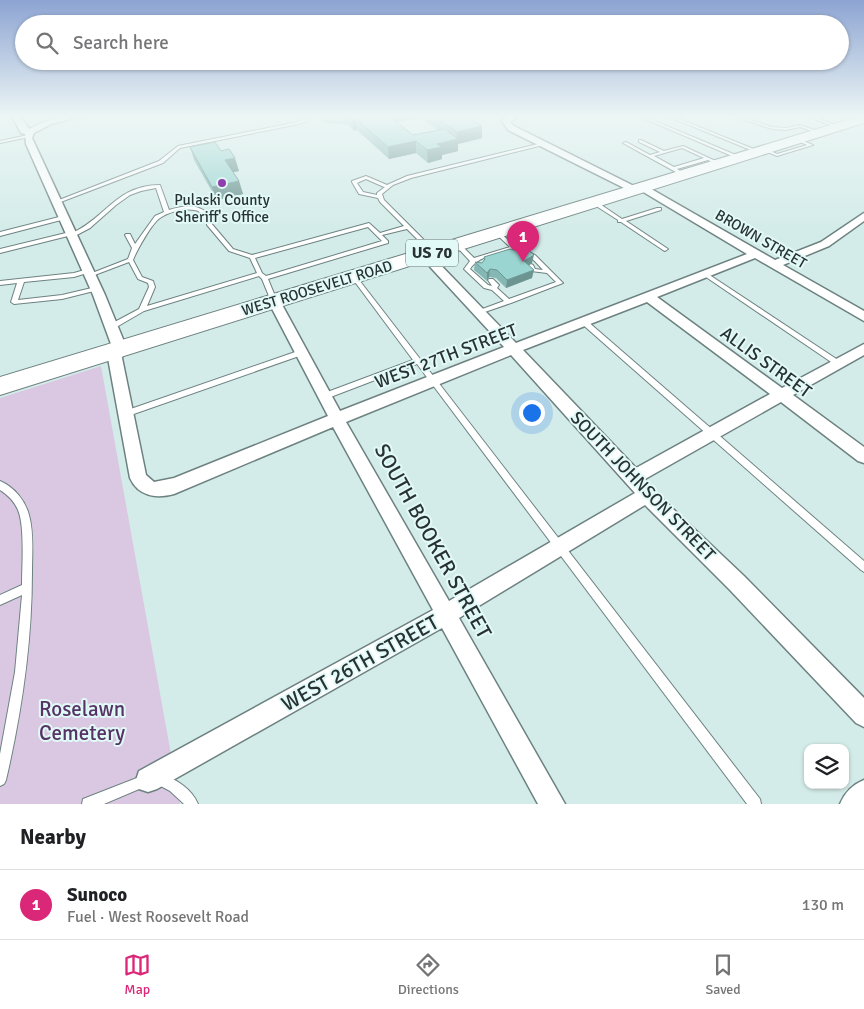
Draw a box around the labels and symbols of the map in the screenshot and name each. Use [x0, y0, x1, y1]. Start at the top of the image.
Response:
marker: Pulaski County Sheriff's Office [216, 177, 228, 189]
place label: Pulaski County Sheriff's Office [174, 191, 270, 226]
street label: BROWN STREET [712, 206, 810, 273]
pin: 1 [507, 221, 539, 262]
road number: US 70 [406, 240, 458, 266]
street label: WEST ROOSEVELT ROAD [240, 257, 394, 319]
street label: WEST 27TH STREET [372, 319, 520, 393]
street label: ALLIS STREET [716, 322, 816, 402]
your location [519, 400, 545, 426]
street label: SOUTH JOHNSON STREET [566, 407, 720, 565]
street label: SOUTH BOOKER STREET [369, 439, 498, 643]
street label: WEST 26TH STREET [277, 609, 444, 717]
park label: Roselawn Cemetery [39, 696, 125, 746]

